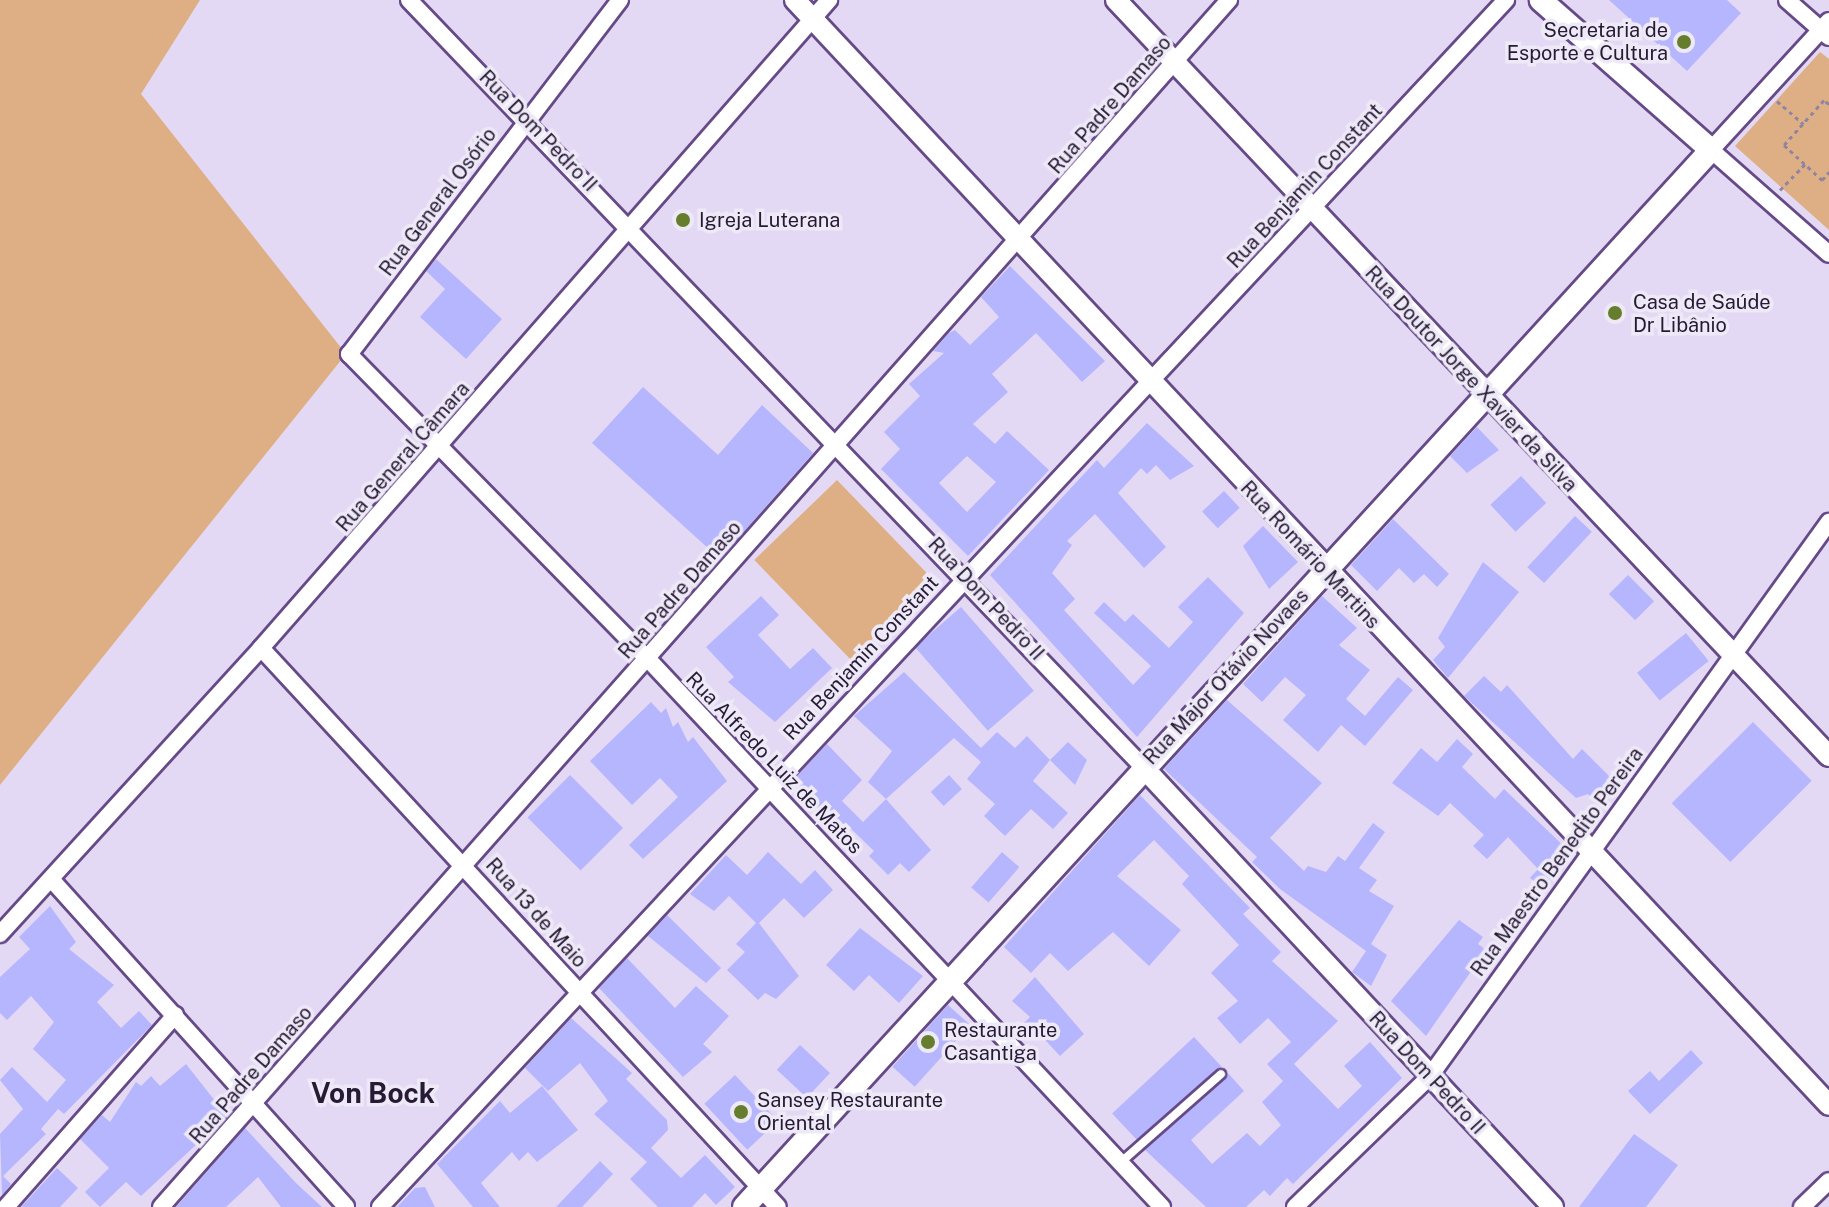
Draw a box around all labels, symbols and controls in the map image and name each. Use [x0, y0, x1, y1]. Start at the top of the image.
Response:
place label: Secretaria de Esporte e Cultura [1506, 18, 1668, 65]
street label: Rua Padre Damaso [1044, 31, 1176, 179]
marker: Secretaria de Esporte e Cultura [1675, 33, 1693, 51]
street label: Rua Dom Pedro II [474, 65, 602, 197]
street label: Rua Benjamin Constant [1222, 99, 1388, 273]
street label: Rua General Osório [374, 123, 502, 281]
place label: Igreja Luterana [699, 208, 840, 232]
marker: Igreja Luterana [674, 211, 692, 229]
street label: Rua Doutor Jorge Xavier da Silva [1360, 261, 1582, 497]
place label: Casa de Saúde Dr Libânio [1633, 290, 1771, 337]
marker: Casa de Saúde Dr Libânio [1604, 302, 1626, 324]
street label: Rua General Câmara [331, 377, 475, 537]
street label: Rua Romário Martins [1235, 476, 1385, 634]
street label: Rua Padre Damaso [614, 516, 746, 664]
street label: Rua Dom Pedro II [923, 533, 1049, 665]
street label: Rua Benjamin Constant [778, 571, 944, 745]
street label: Rua Major Otávio Novaes [1138, 584, 1314, 770]
street label: Rua Alfredo Luiz de Matos [681, 667, 867, 859]
street label: Rua Maestro Benedito Pereira [1466, 743, 1648, 981]
street label: Rua 13 de Maio [480, 853, 592, 973]
street label: Rua Padre Damaso [185, 1001, 317, 1149]
street label: Rua Dom Pedro II [1364, 1007, 1490, 1139]
place label: Restaurante Casantiga [944, 1018, 1057, 1065]
marker: Restaurante Casantiga [919, 1033, 937, 1051]
district label: Von Bock [311, 1076, 435, 1110]
place label: Sansey Restaurante Oriental [757, 1088, 943, 1135]
marker: Sansey Restaurante Oriental [732, 1103, 750, 1121]

